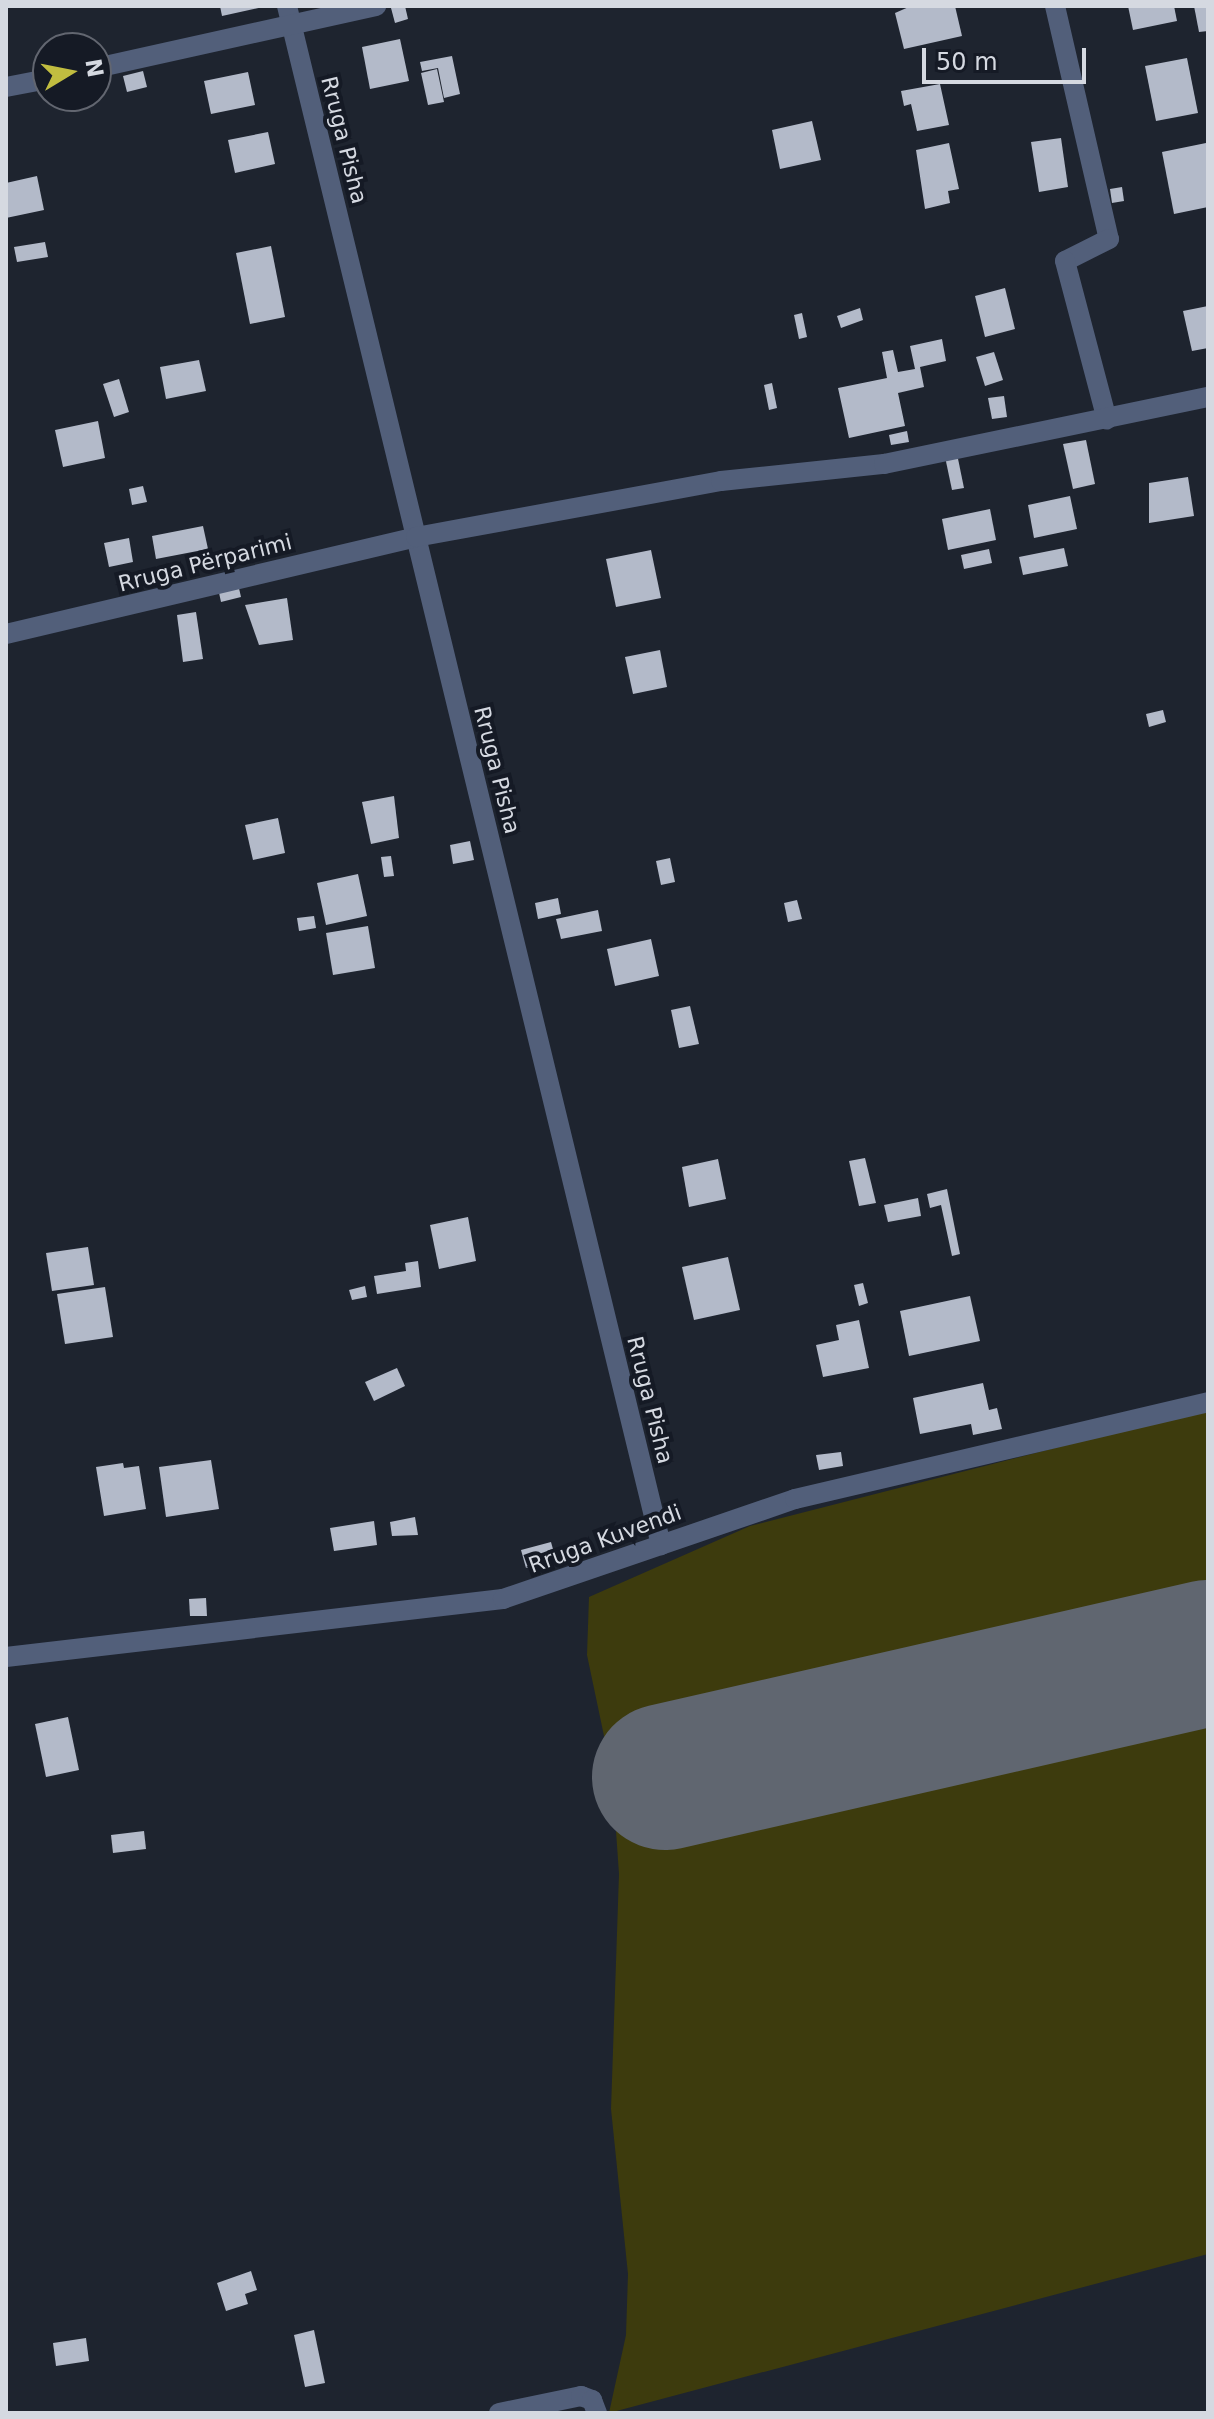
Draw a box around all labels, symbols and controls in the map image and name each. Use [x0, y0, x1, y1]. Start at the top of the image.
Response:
north arrow [32, 32, 112, 112]
scale bar [926, 32, 1090, 82]
text: 50 m [936, 48, 998, 76]
text: N [80, 57, 108, 79]
street label: Rruga Pisha [315, 73, 373, 207]
street label: Rruga Përparimi [115, 529, 295, 597]
street label: Rruga Pisha [468, 703, 526, 837]
street label: Rruga Pisha [621, 1333, 679, 1467]
street label: Rruga Kuvendi [525, 1499, 685, 1579]

